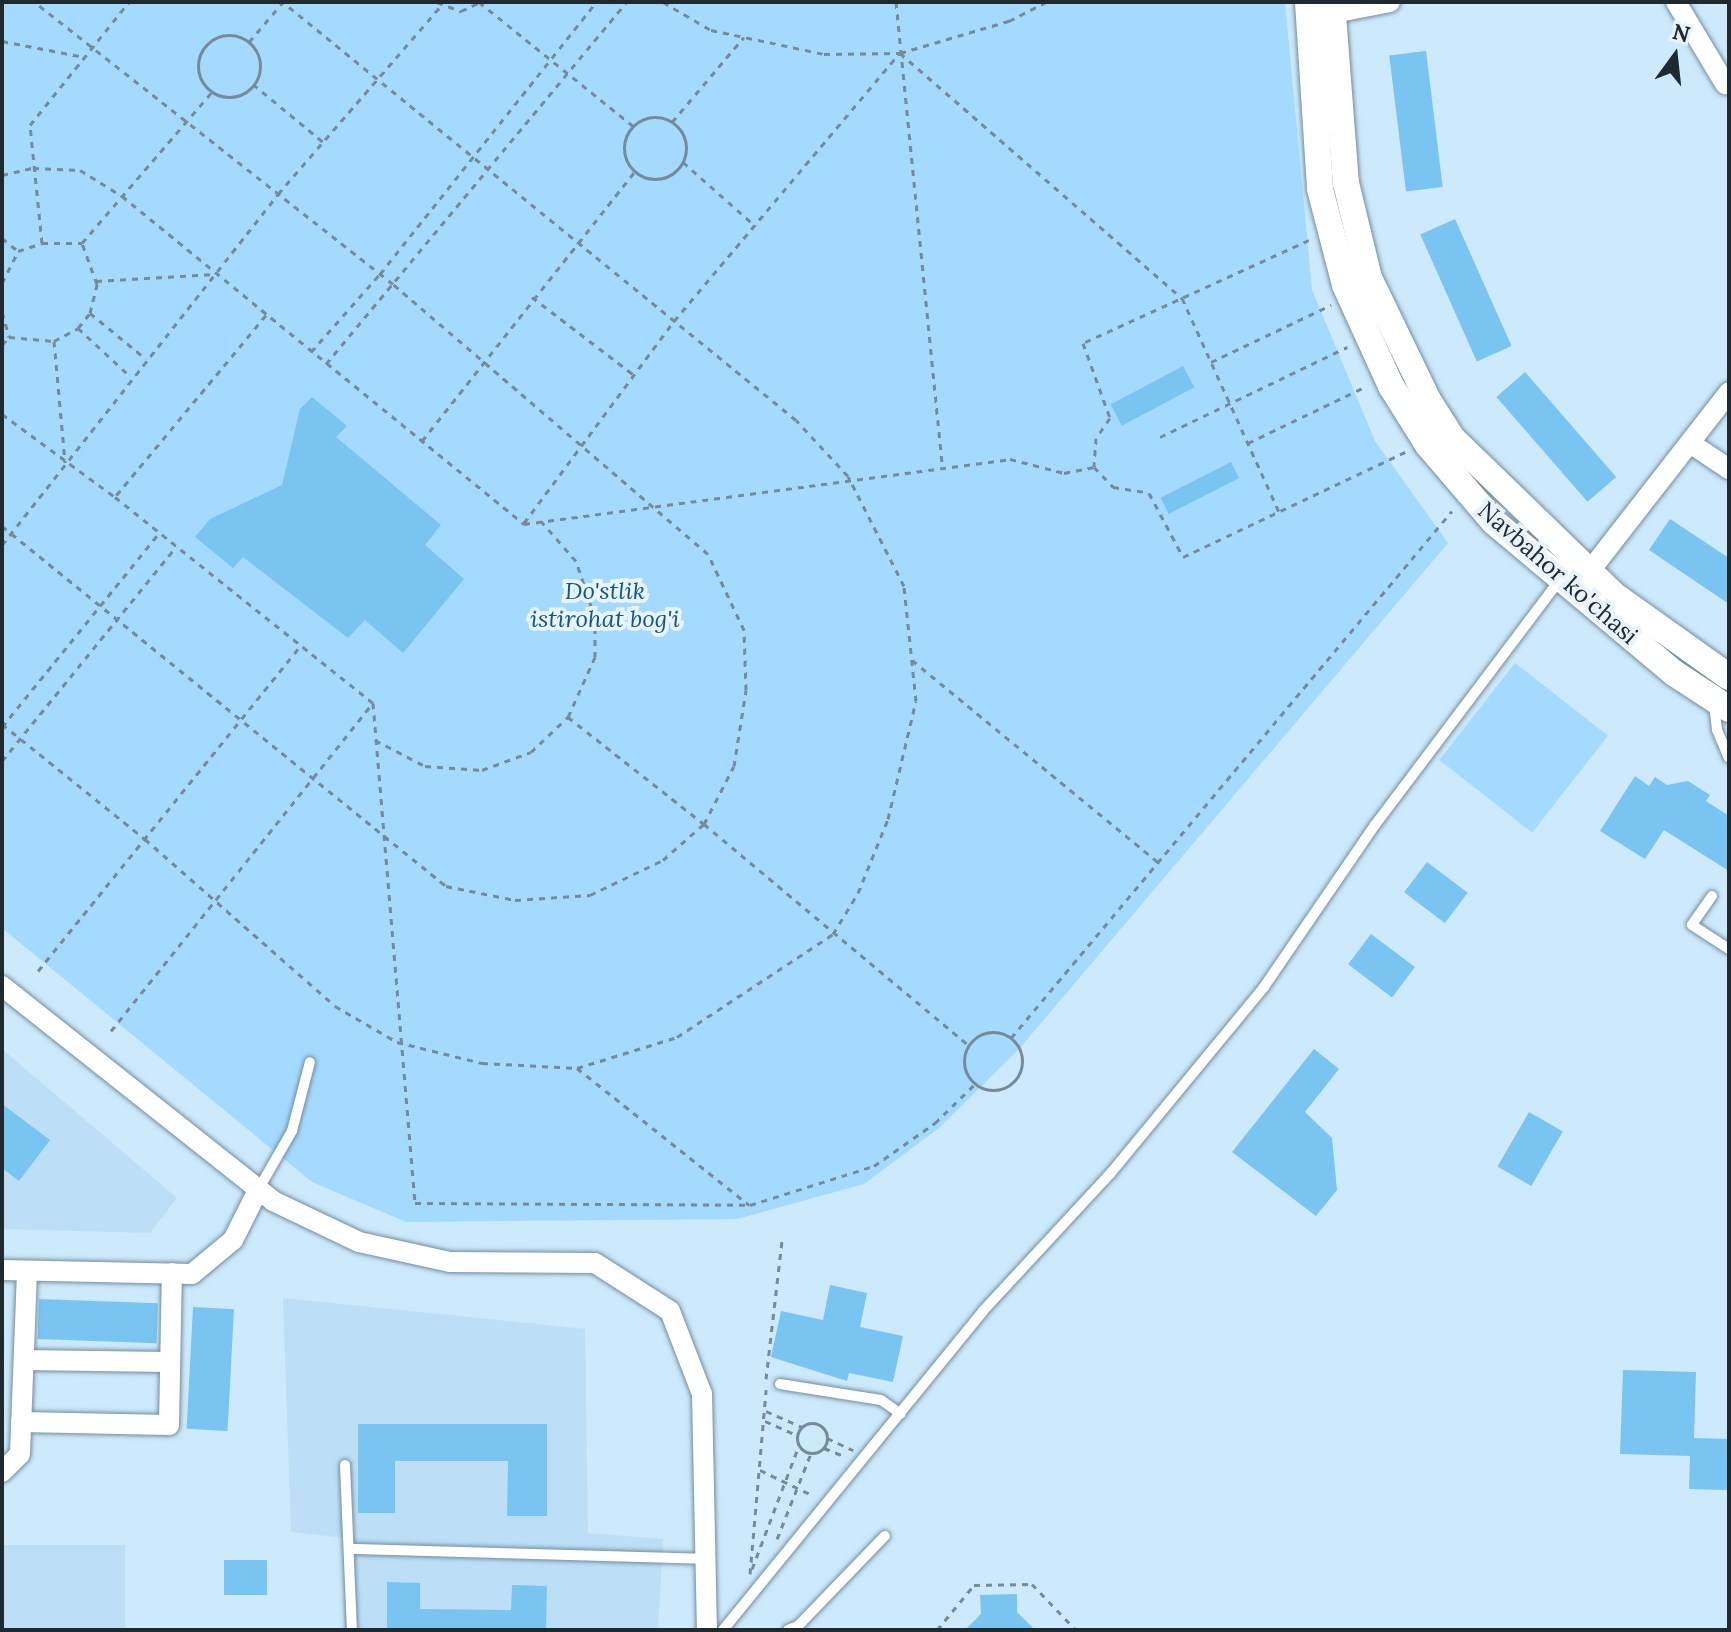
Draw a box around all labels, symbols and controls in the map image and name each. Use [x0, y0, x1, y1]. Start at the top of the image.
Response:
north arrow [1635, 16, 1715, 96]
text: N [1669, 17, 1693, 49]
street label: Navbahor ko'chasi [1472, 496, 1644, 650]
park label: Do'stlik istirohat bog'i [530, 577, 680, 633]

